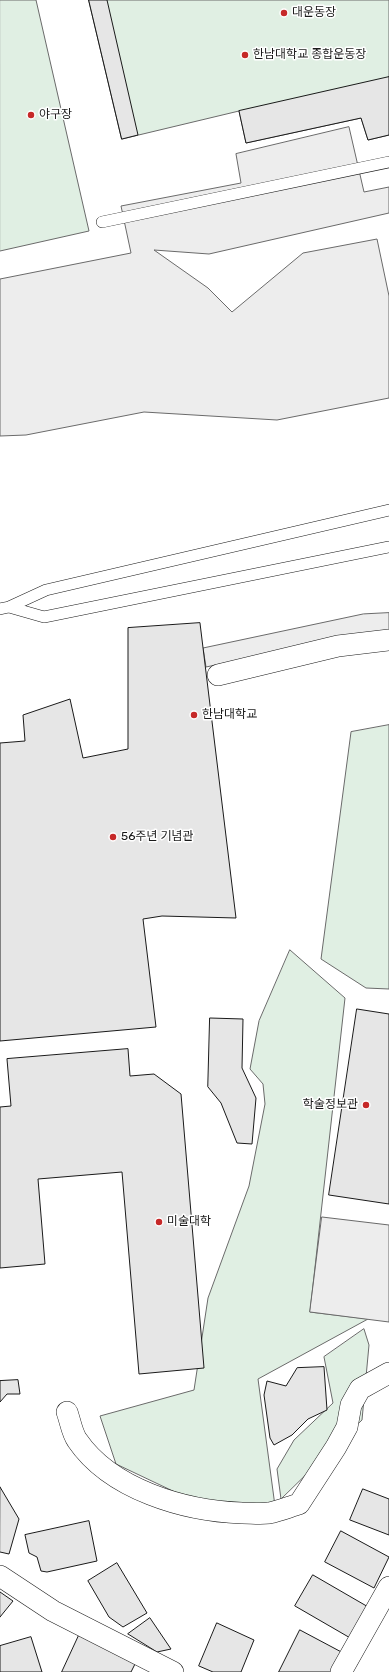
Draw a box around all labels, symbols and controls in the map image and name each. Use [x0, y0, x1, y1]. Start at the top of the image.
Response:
place label: 대운동장 [292, 6, 336, 20]
marker: 대운동장 [279, 8, 289, 18]
place label: 한남대학교 종합운동장 [253, 48, 366, 62]
marker: 한남대학교 종합운동장 [240, 50, 250, 60]
place label: 야구장 [39, 108, 72, 122]
marker: 야구장 [26, 110, 36, 120]
place label: 한남대학교 [202, 708, 257, 722]
marker: 한남대학교 [189, 710, 199, 720]
place label: 56주년 기념관 [121, 830, 194, 844]
marker: 56주년 기념관 [108, 832, 118, 842]
place label: 학술정보관 [303, 1098, 358, 1112]
marker: 학술정보관 [361, 1100, 371, 1110]
place label: 미술대학 [167, 1215, 211, 1229]
marker: 미술대학 [154, 1217, 164, 1227]

